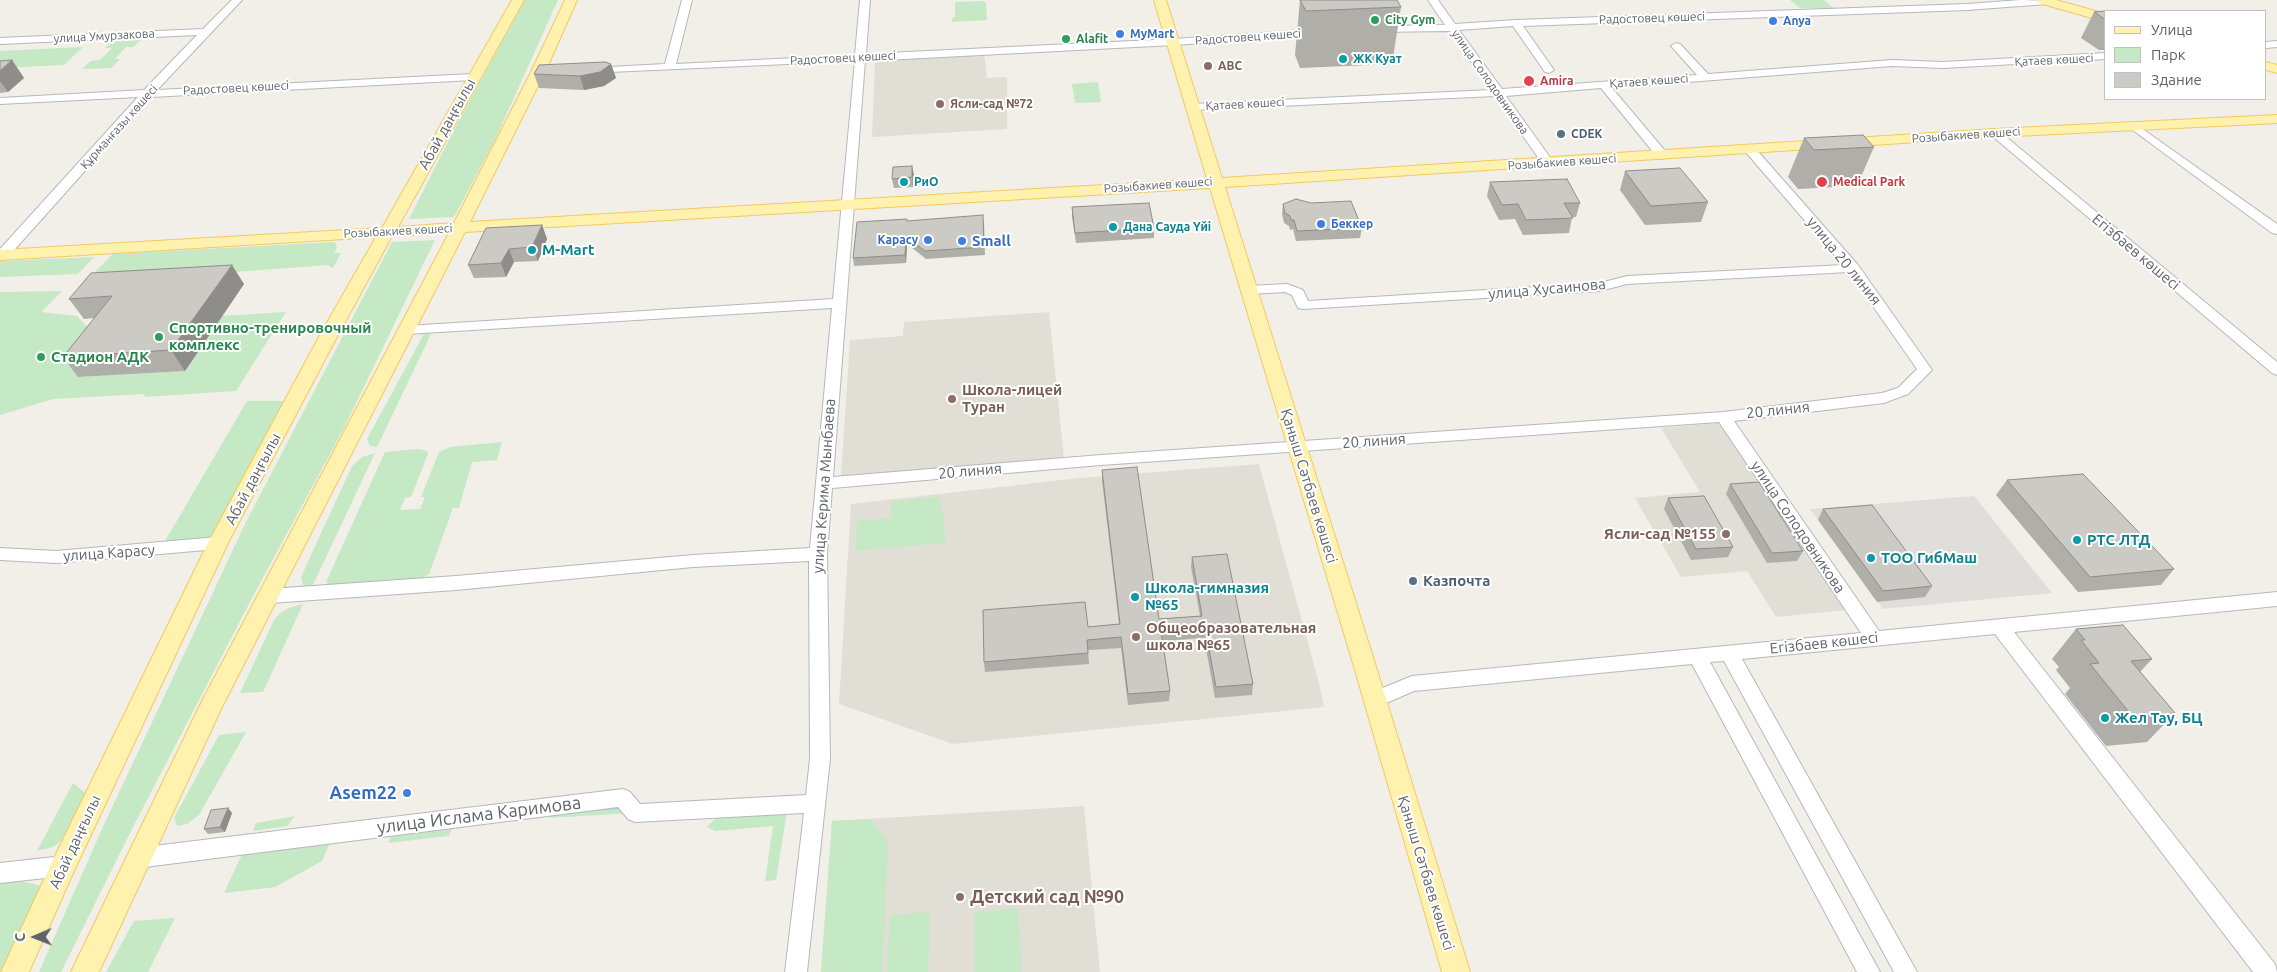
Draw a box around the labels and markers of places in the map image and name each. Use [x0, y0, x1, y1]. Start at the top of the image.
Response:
place label: City Gym [1385, 13, 1435, 27]
marker: City Gym [1369, 14, 1381, 26]
place label: Anya [1783, 14, 1811, 28]
marker: Anya [1767, 15, 1779, 27]
place label: MyMart [1130, 27, 1174, 41]
marker: MyMart [1114, 28, 1126, 40]
place label: Alafit [1076, 32, 1108, 46]
marker: Alafit [1060, 33, 1072, 45]
place label: ЖК Куат [1353, 52, 1402, 66]
marker: ЖК Куат [1337, 53, 1349, 65]
place label: ABC [1218, 59, 1242, 73]
marker: ABC [1202, 60, 1214, 72]
marker: Amira [1522, 74, 1536, 88]
place label: Amira [1540, 74, 1573, 88]
place label: Ясли-сад №72 [950, 97, 1033, 111]
marker: Ясли-сад №72 [934, 98, 946, 110]
place label: CDEK [1571, 127, 1603, 141]
marker: CDEK [1555, 128, 1567, 140]
place label: РиО [914, 175, 938, 189]
marker: Medical Park [1815, 175, 1829, 189]
place label: Medical Park [1833, 175, 1905, 189]
marker: РиО [898, 176, 910, 188]
place label: Беккер [1331, 217, 1373, 231]
marker: Беккер [1315, 218, 1327, 230]
place label: Дана Сауда Үйі [1123, 220, 1211, 234]
marker: Дана Сауда Үйі [1107, 221, 1119, 233]
place label: Small [972, 232, 1011, 250]
place label: Карасу [878, 233, 918, 247]
marker: Карасу [922, 234, 934, 246]
marker: Small [956, 235, 968, 247]
place label: M-Mart [542, 241, 594, 259]
marker: M-Mart [526, 244, 538, 256]
place label: Спортивно-тренировочный комплекс [169, 319, 372, 354]
marker: Спортивно-тренировочный комплекс [153, 331, 165, 343]
place label: Стадион АДК [51, 348, 149, 366]
marker: Стадион АДК [35, 351, 47, 363]
place label: Школа-лицей Туран [962, 381, 1062, 416]
marker: Школа-лицей Туран [946, 393, 958, 405]
place label: Ясли-сад №155 [1604, 525, 1716, 543]
marker: Ясли-сад №155 [1720, 528, 1732, 540]
place label: РТС ЛТД [2087, 531, 2150, 549]
marker: РТС ЛТД [2071, 534, 2083, 546]
place label: ТОО ГибМаш [1881, 549, 1977, 567]
marker: ТОО ГибМаш [1865, 552, 1877, 564]
place label: Казпочта [1423, 572, 1490, 590]
marker: Казпочта [1407, 575, 1419, 587]
place label: Школа-гимназия №65 [1145, 579, 1269, 614]
marker: Школа-гимназия №65 [1129, 591, 1141, 603]
place label: Общеобразовательная школа №65 [1146, 619, 1316, 654]
marker: Общеобразовательная школа №65 [1130, 631, 1142, 643]
place label: Жел Тау, БЦ [2115, 709, 2203, 727]
marker: Жел Тау, БЦ [2099, 712, 2111, 724]
place label: Asem22 [329, 782, 397, 804]
marker: Asem22 [401, 787, 413, 799]
place label: Детский сад №90 [970, 886, 1124, 908]
marker: Детский сад №90 [954, 891, 966, 903]

